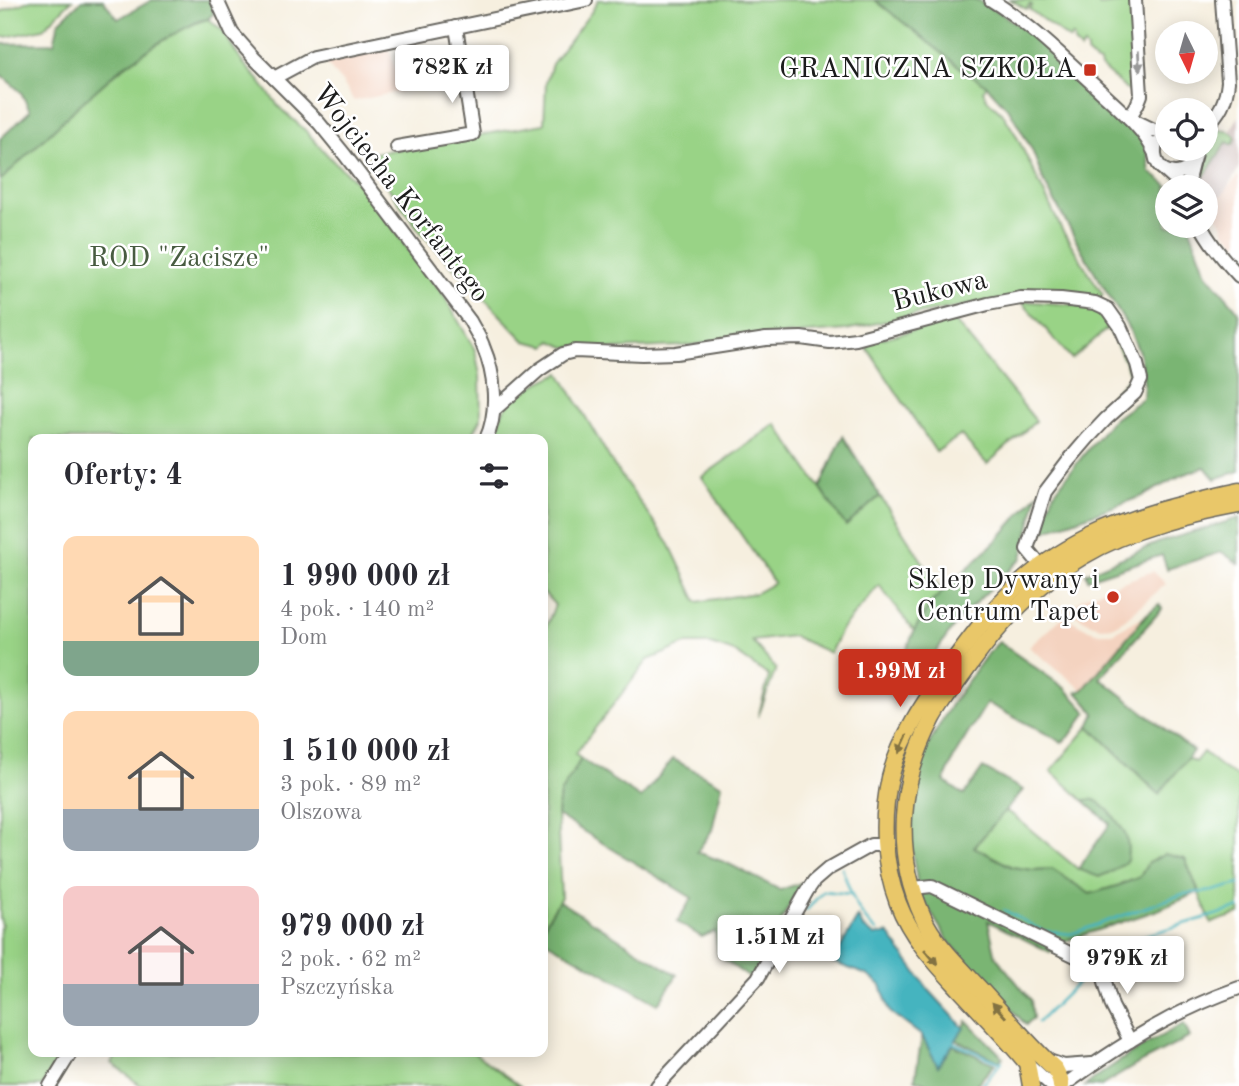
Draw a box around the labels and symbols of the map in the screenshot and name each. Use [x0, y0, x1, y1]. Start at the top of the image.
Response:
north arrow [1155, 21, 1218, 84]
pin: 782K zł [387, 46, 517, 105]
one-way arrow [1134, 50, 1145, 72]
place label: GRANICZNA SZKOŁA [779, 56, 1076, 84]
marker: GRANICZNA SZKOŁA [1082, 62, 1098, 78]
street label: Wojciecha Korfantego [306, 80, 494, 308]
park label: ROD "Zacisze" [89, 245, 269, 273]
street label: Bukowa [890, 267, 991, 317]
place label: Sklep Dywany i Centrum Tapet [908, 567, 1099, 627]
marker: Sklep Dywany i Centrum Tapet [1105, 589, 1121, 605]
pin: 1.99M zł [828, 650, 972, 709]
one-way arrow [897, 734, 909, 754]
pin: 1.51M zł [707, 916, 851, 975]
pin: 979K zł [1062, 936, 1192, 996]
one-way arrow [923, 948, 939, 966]
one-way arrow [991, 1001, 1007, 1019]

